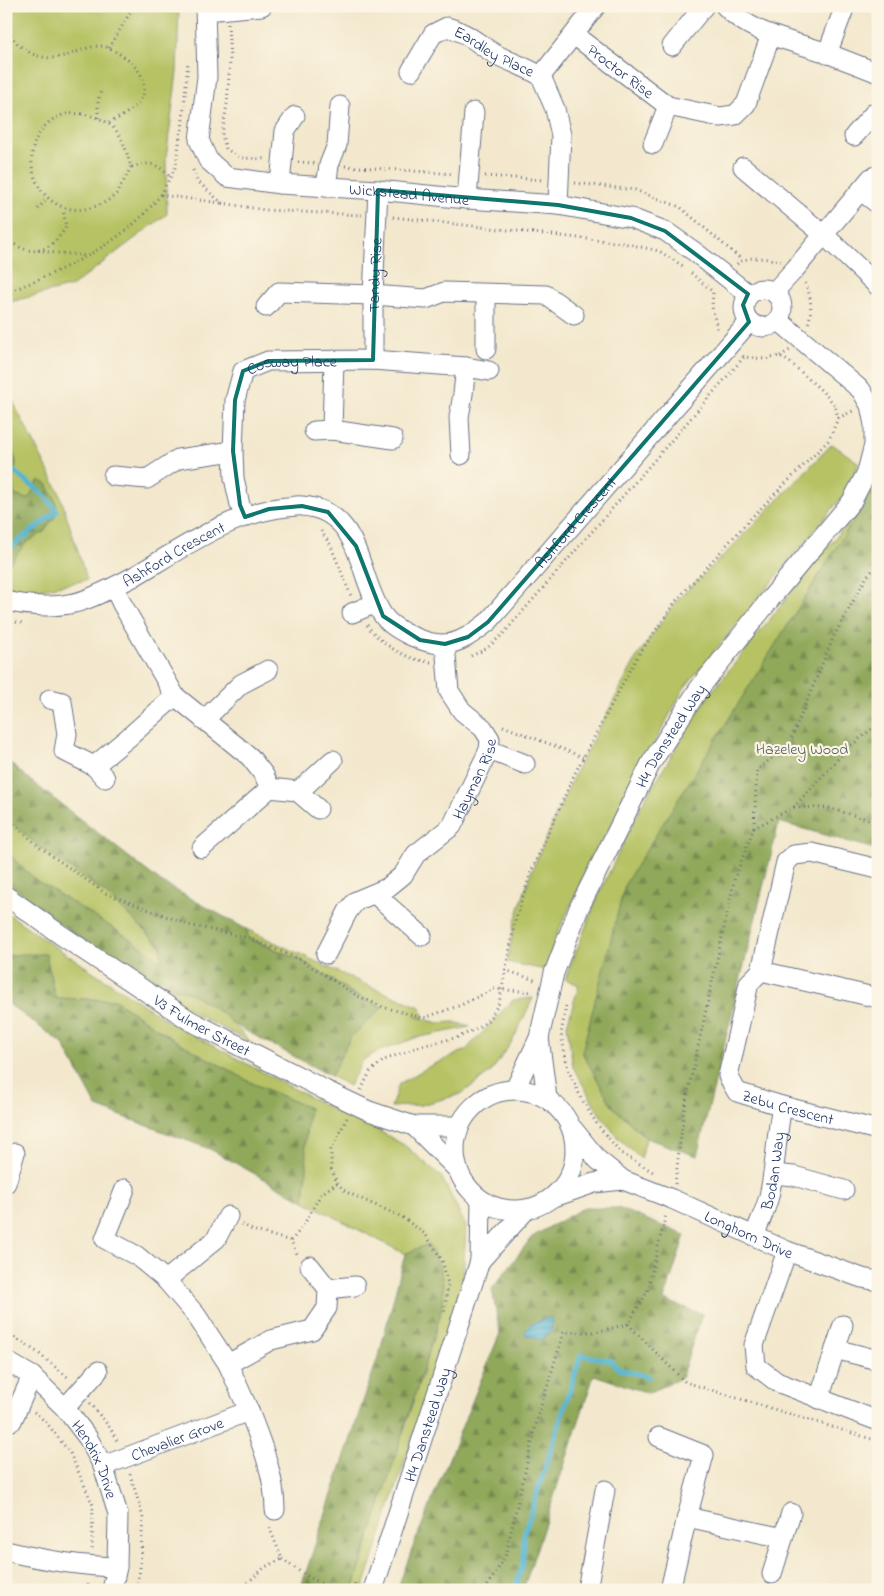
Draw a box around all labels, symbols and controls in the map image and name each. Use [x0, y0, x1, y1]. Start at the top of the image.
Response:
street label: Eardley Place [450, 20, 539, 85]
street label: Proctor Rise [581, 39, 659, 106]
street label: Wickstead Avenue [348, 178, 471, 213]
street label: Tandy Rise [363, 236, 390, 312]
street label: Cosway Place [244, 350, 338, 382]
street label: Ashford Crescent [530, 472, 624, 575]
street label: Ashford Crescent [119, 516, 230, 594]
street label: H4 Dansteed Way [630, 679, 713, 793]
street label: Hayman Rise [447, 737, 504, 824]
park label: Hazeley Wood [756, 738, 848, 762]
street label: V3 Fulmer Street [147, 989, 255, 1064]
street label: Zebu Crescent [739, 1084, 837, 1133]
street label: Bodan Way [755, 1131, 792, 1215]
street label: Longhorn Drive [700, 1205, 797, 1266]
street label: H4 Dansteed Way [399, 1365, 459, 1485]
street label: Chevalier Grove [128, 1411, 228, 1468]
street label: Hendrix Drive [64, 1415, 123, 1503]

